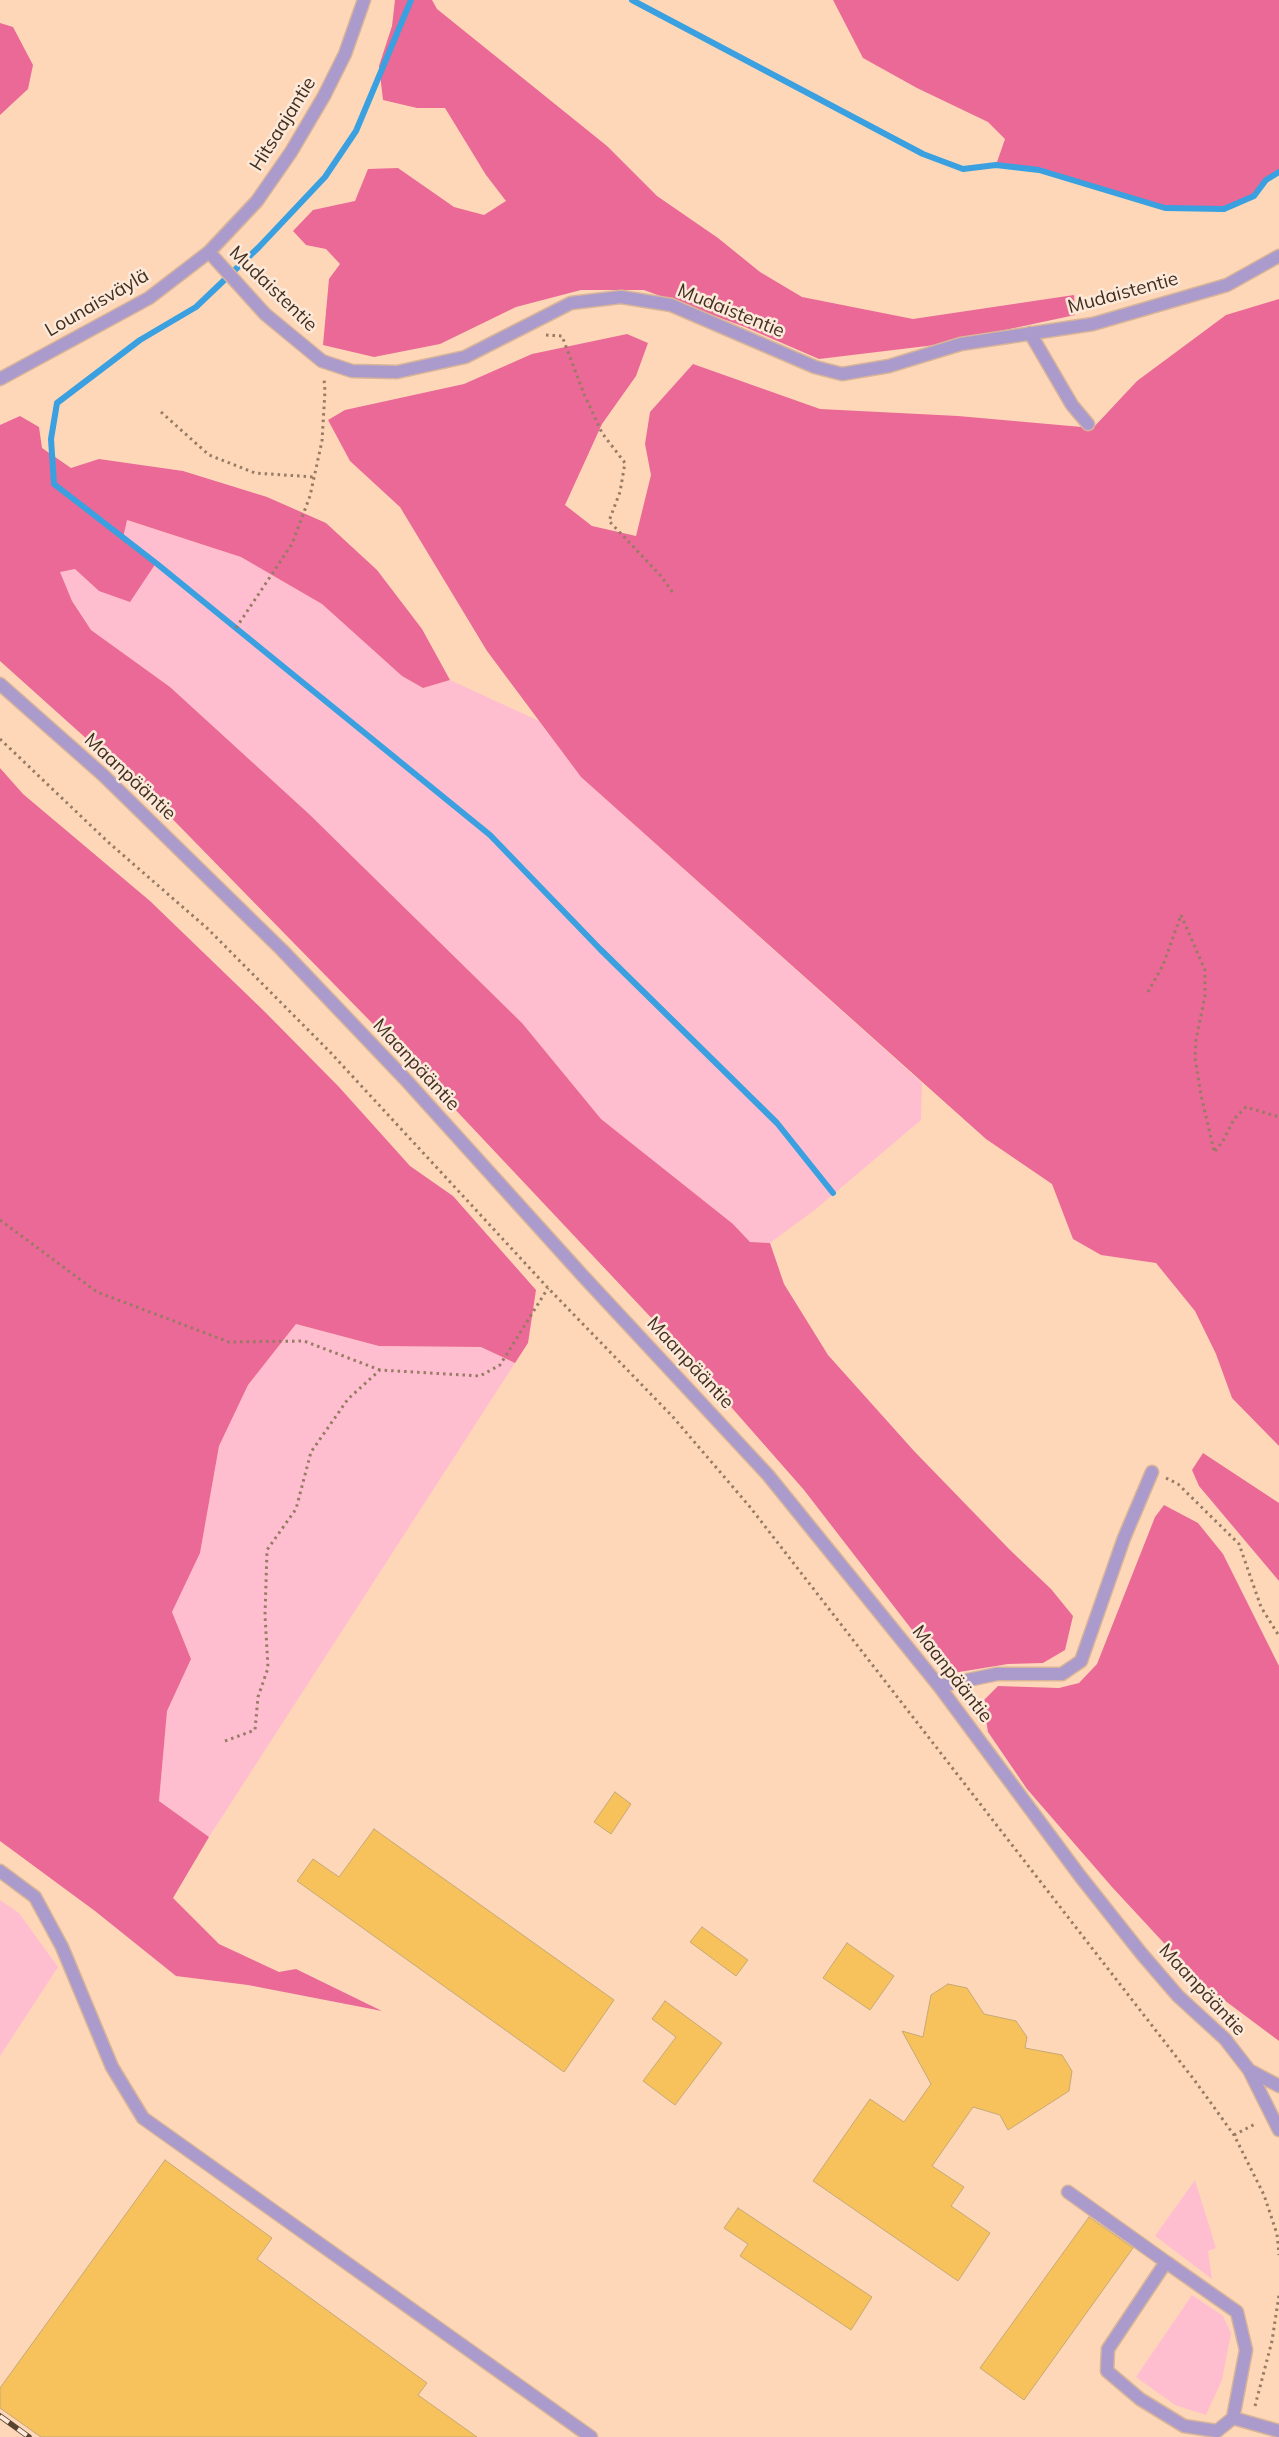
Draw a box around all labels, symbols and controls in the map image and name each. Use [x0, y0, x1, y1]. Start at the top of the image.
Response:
street label: Hitsaajantie [245, 73, 321, 175]
street label: Mudaistentie [224, 241, 322, 337]
street label: Lounaisväylä [41, 264, 153, 342]
street label: Mudaistentie [1065, 267, 1181, 319]
street label: Mudaistentie [674, 279, 788, 343]
street label: Maanpääntie [79, 729, 181, 825]
street label: Maanpääntie [368, 1014, 464, 1116]
street label: Maanpääntie [642, 1312, 738, 1414]
street label: Maanpääntie [907, 1621, 997, 1727]
street label: Maanpääntie [1154, 1939, 1250, 2041]

